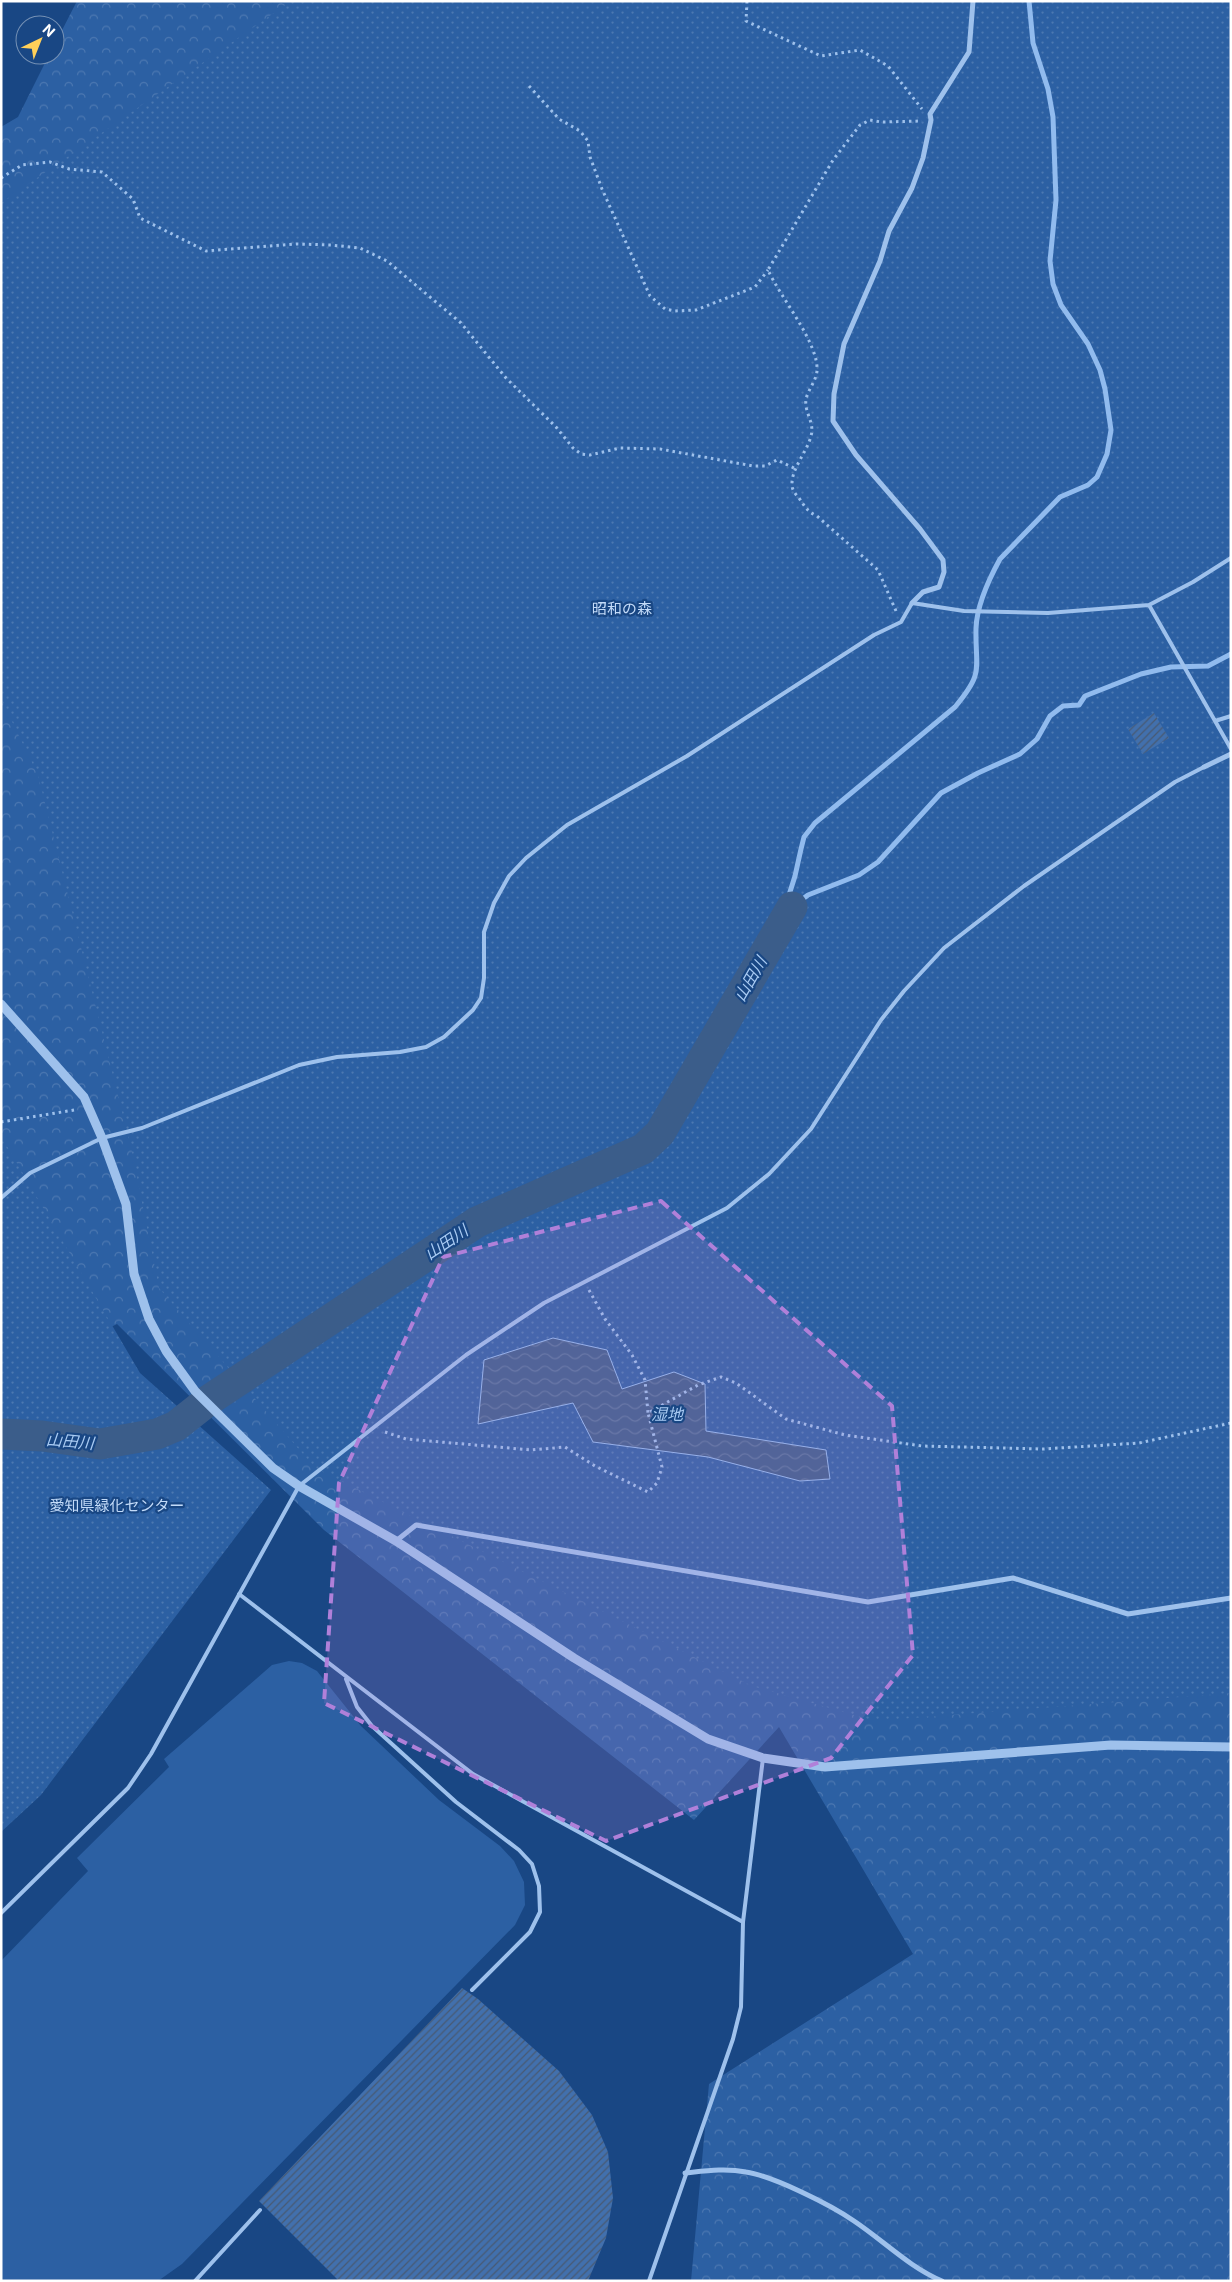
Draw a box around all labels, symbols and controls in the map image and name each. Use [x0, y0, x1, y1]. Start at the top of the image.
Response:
north arrow [15, 15, 65, 65]
text: N [40, 20, 59, 40]
park label: 昭和の森 [592, 599, 652, 618]
water label: 山田川 [729, 951, 772, 1005]
water label: 山田川 [421, 1219, 473, 1264]
water label: 湿地 [651, 1404, 685, 1424]
water label: 山田川 [45, 1429, 97, 1453]
park label: 愛知県緑化センター [49, 1496, 185, 1515]

